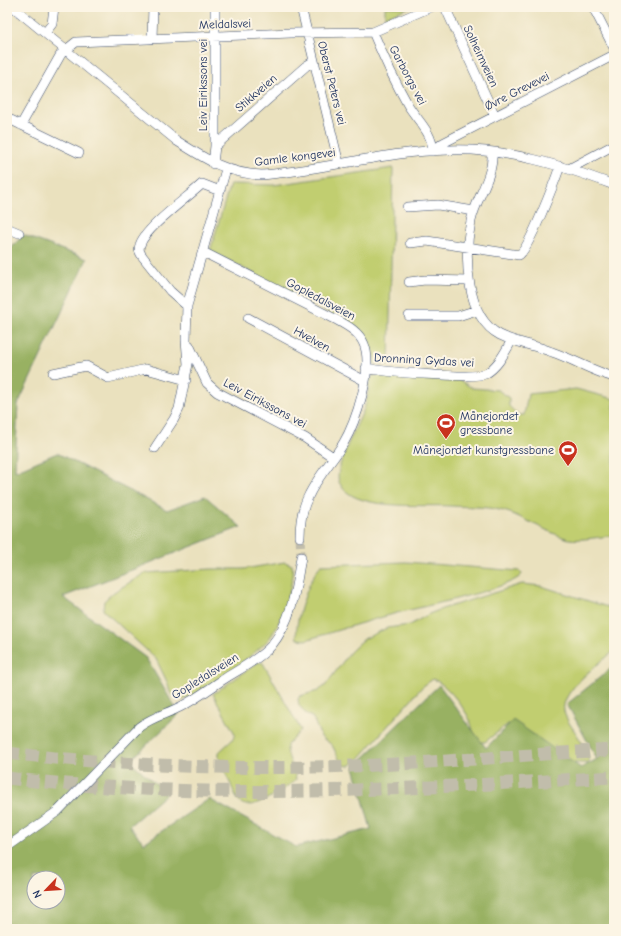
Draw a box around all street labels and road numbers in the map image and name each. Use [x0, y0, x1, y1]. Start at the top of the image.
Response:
street label: Meldalsvei [199, 16, 251, 32]
street label: Solheimveien [461, 23, 501, 89]
street label: Leiv Eirikssons vei [196, 39, 210, 131]
street label: Oberst Peters vei [315, 40, 349, 126]
street label: Garborgs vei [386, 43, 430, 107]
street label: Øvre Grevevei [482, 69, 552, 113]
street label: Stikkveien [232, 71, 280, 115]
street label: Gamle kongevei [254, 145, 336, 169]
street label: Gopledalsveien [284, 275, 358, 323]
street label: Hvelven [291, 323, 333, 355]
street label: Dronning Gydas vei [374, 350, 474, 370]
street label: Leiv Eirikssons vei [221, 375, 309, 431]
street label: Gopledalsveien [169, 650, 241, 702]

